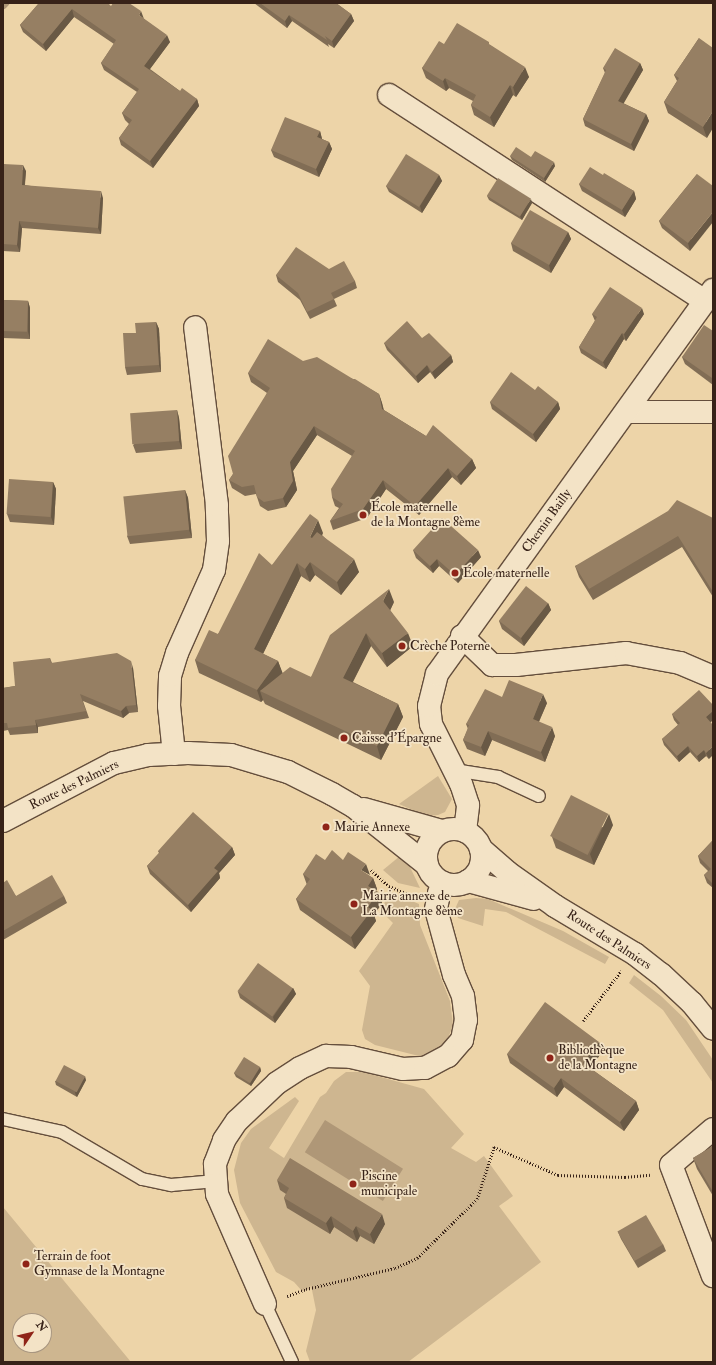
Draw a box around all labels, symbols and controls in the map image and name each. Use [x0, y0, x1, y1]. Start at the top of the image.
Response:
street label: Chemin Bailly [519, 486, 575, 556]
place label: École maternelle de la Montagne 8ème [371, 500, 480, 531]
marker: École maternelle de la Montagne 8ème [358, 510, 368, 520]
place label: École maternelle [463, 565, 549, 581]
marker: École maternelle [450, 568, 460, 578]
place label: Crèche Poterne [410, 638, 490, 654]
marker: Crèche Poterne [397, 641, 407, 651]
place label: Caisse d'Épargne [352, 730, 442, 746]
marker: Caisse d'Épargne [339, 733, 349, 743]
street label: Route des Palmiers [27, 757, 121, 813]
place label: Mairie Annexe [334, 819, 410, 835]
marker: Mairie Annexe [321, 822, 331, 832]
place label: Mairie annexe de La Montagne 8ème [362, 889, 463, 920]
marker: Mairie annexe de La Montagne 8ème [349, 899, 359, 909]
street label: Route des Palmiers [564, 907, 654, 973]
place label: Bibliothèque de la Montagne [558, 1043, 637, 1074]
marker: Bibliothèque de la Montagne [545, 1053, 555, 1063]
place label: Piscine municipale [361, 1169, 417, 1200]
marker: Piscine municipale [348, 1179, 358, 1189]
place label: Terrain de foot Gymnase de la Montagne [34, 1249, 165, 1280]
marker: Terrain de foot Gymnase de la Montagne [21, 1259, 31, 1269]
north arrow [12, 1313, 52, 1353]
text: N [33, 1319, 50, 1334]

